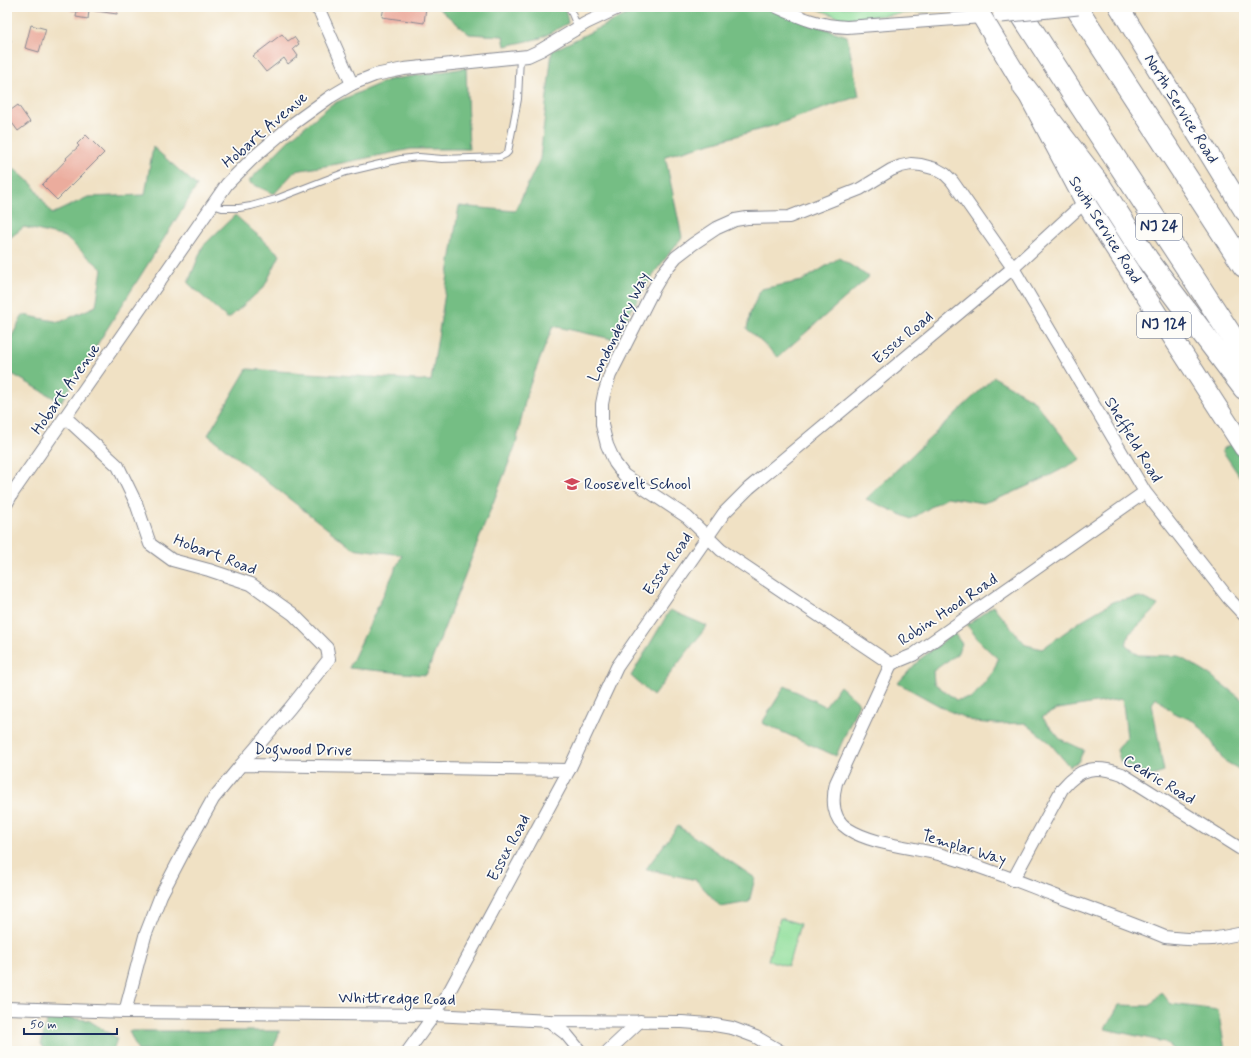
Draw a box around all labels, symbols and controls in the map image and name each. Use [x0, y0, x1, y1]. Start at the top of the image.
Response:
street label: North Service Road [1139, 50, 1223, 168]
street label: Hobart Avenue [218, 87, 313, 173]
street label: South Service Road [1063, 172, 1147, 288]
road number: NJ 24 [1136, 214, 1182, 240]
street label: Londonderry Way [583, 269, 655, 385]
street label: Essex Road [868, 307, 938, 369]
road number: NJ 124 [1137, 312, 1191, 338]
street label: Hobart Avenue [27, 339, 106, 439]
street label: Sheffield Road [1099, 393, 1167, 487]
place label: Roosevelt School [584, 474, 691, 495]
school or university icon: Roosevelt School [563, 475, 581, 493]
street label: Essex Road [639, 528, 697, 600]
street label: Hobart Road [170, 530, 260, 580]
street label: Robin Hood Road [894, 569, 1002, 651]
street label: Dogwood Drive [254, 739, 352, 762]
street label: Cedric Road [1119, 750, 1199, 810]
street label: Essex Road [483, 811, 535, 885]
street label: Templar Way [919, 825, 1009, 871]
street label: Whittredge Road [338, 987, 456, 1012]
scale bar [24, 1010, 117, 1036]
text: 50 m [30, 1017, 57, 1033]

